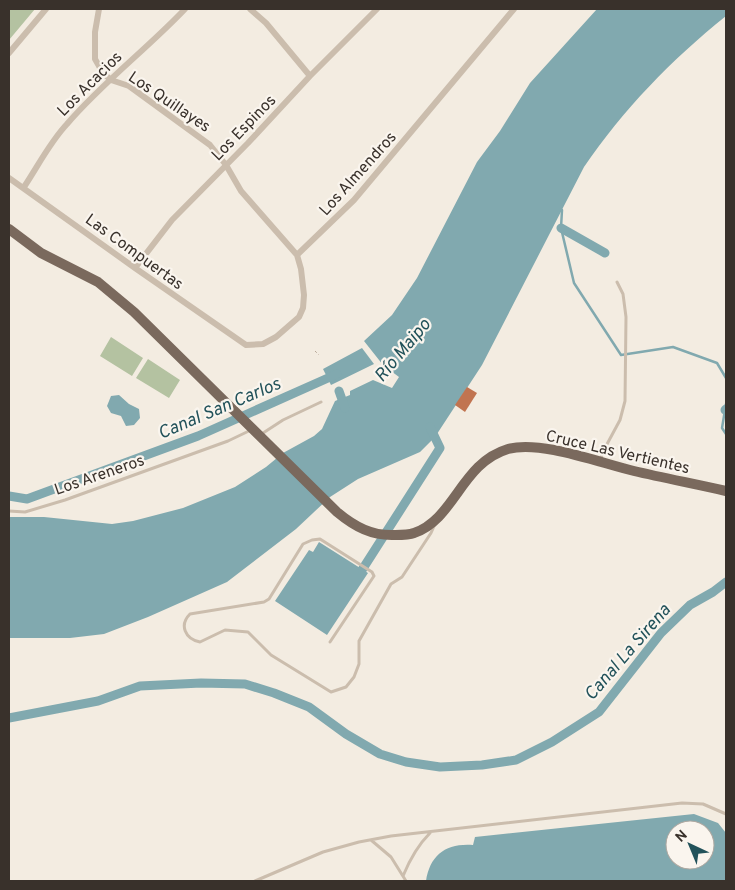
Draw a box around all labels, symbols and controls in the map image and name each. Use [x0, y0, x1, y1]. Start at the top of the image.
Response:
street label: Los Acacios [54, 48, 127, 121]
street label: Los Quillayes [124, 68, 214, 137]
street label: Los Espinos [208, 91, 281, 166]
street label: Los Almendros [315, 128, 401, 221]
street label: Las Compuertas [81, 210, 187, 295]
water label: Río Maipo [370, 314, 437, 388]
water label: Canal San Carlos [155, 373, 285, 446]
street label: Cruce Las Vertientes [544, 427, 691, 479]
street label: Los Areneros [52, 451, 147, 501]
water label: Canal La Sirena [580, 599, 677, 706]
north arrow [665, 820, 715, 870]
text: N [672, 827, 692, 846]

